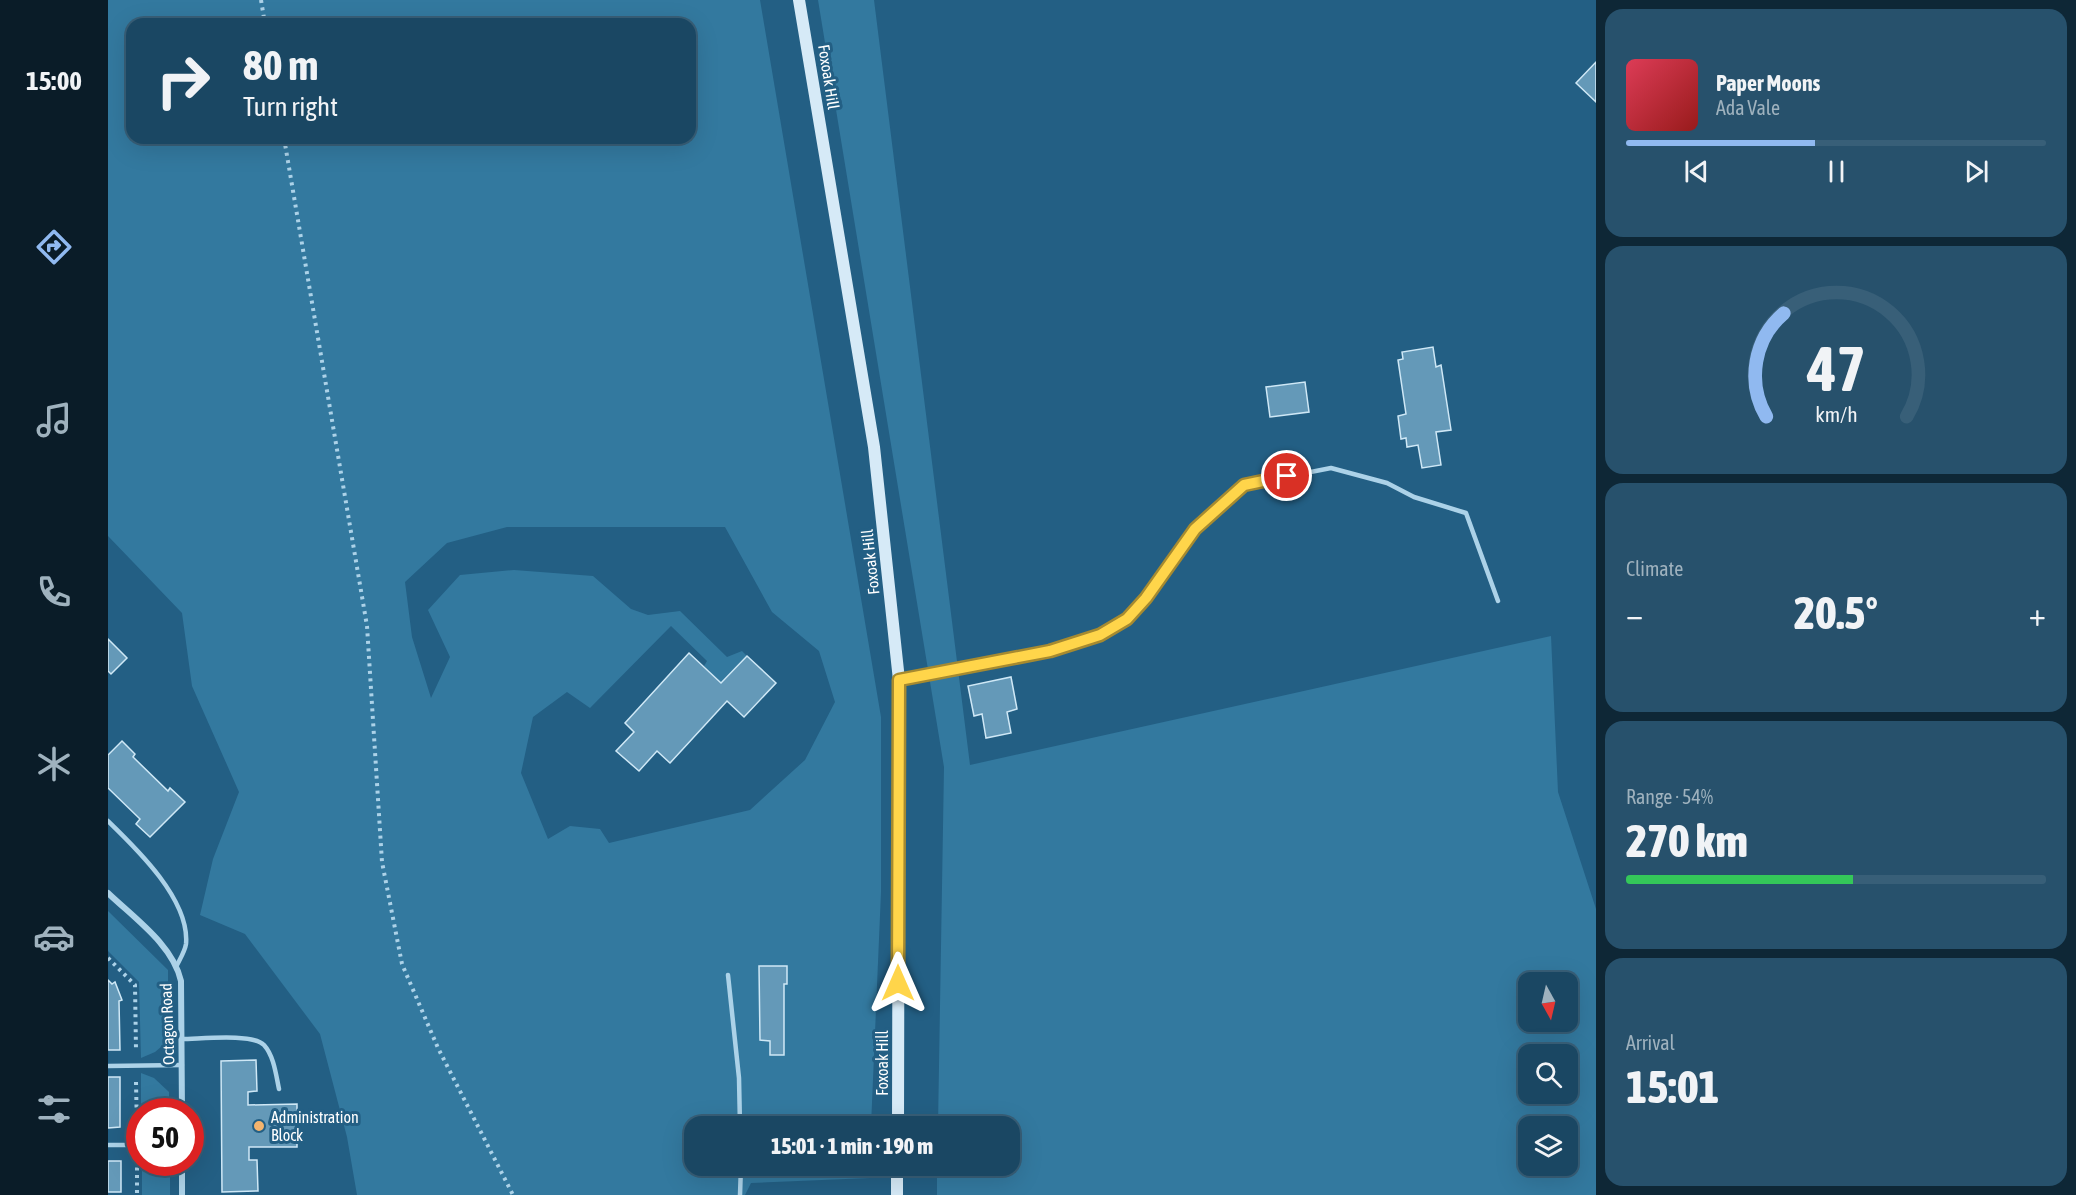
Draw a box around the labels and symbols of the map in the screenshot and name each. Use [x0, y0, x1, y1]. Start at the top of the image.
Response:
street label: Foxoak Hill [815, 43, 843, 111]
pin [1261, 450, 1312, 501]
street label: Foxoak Hill [858, 528, 882, 595]
position arrow [866, 951, 930, 1015]
north arrow [1518, 972, 1578, 1032]
street label: Octagon Road [157, 983, 178, 1065]
street label: Foxoak Hill [873, 1030, 891, 1096]
speed limit sign: 50 [126, 1098, 204, 1176]
place label: Administration Block [271, 1108, 359, 1144]
marker: Administration Block [252, 1119, 266, 1133]

